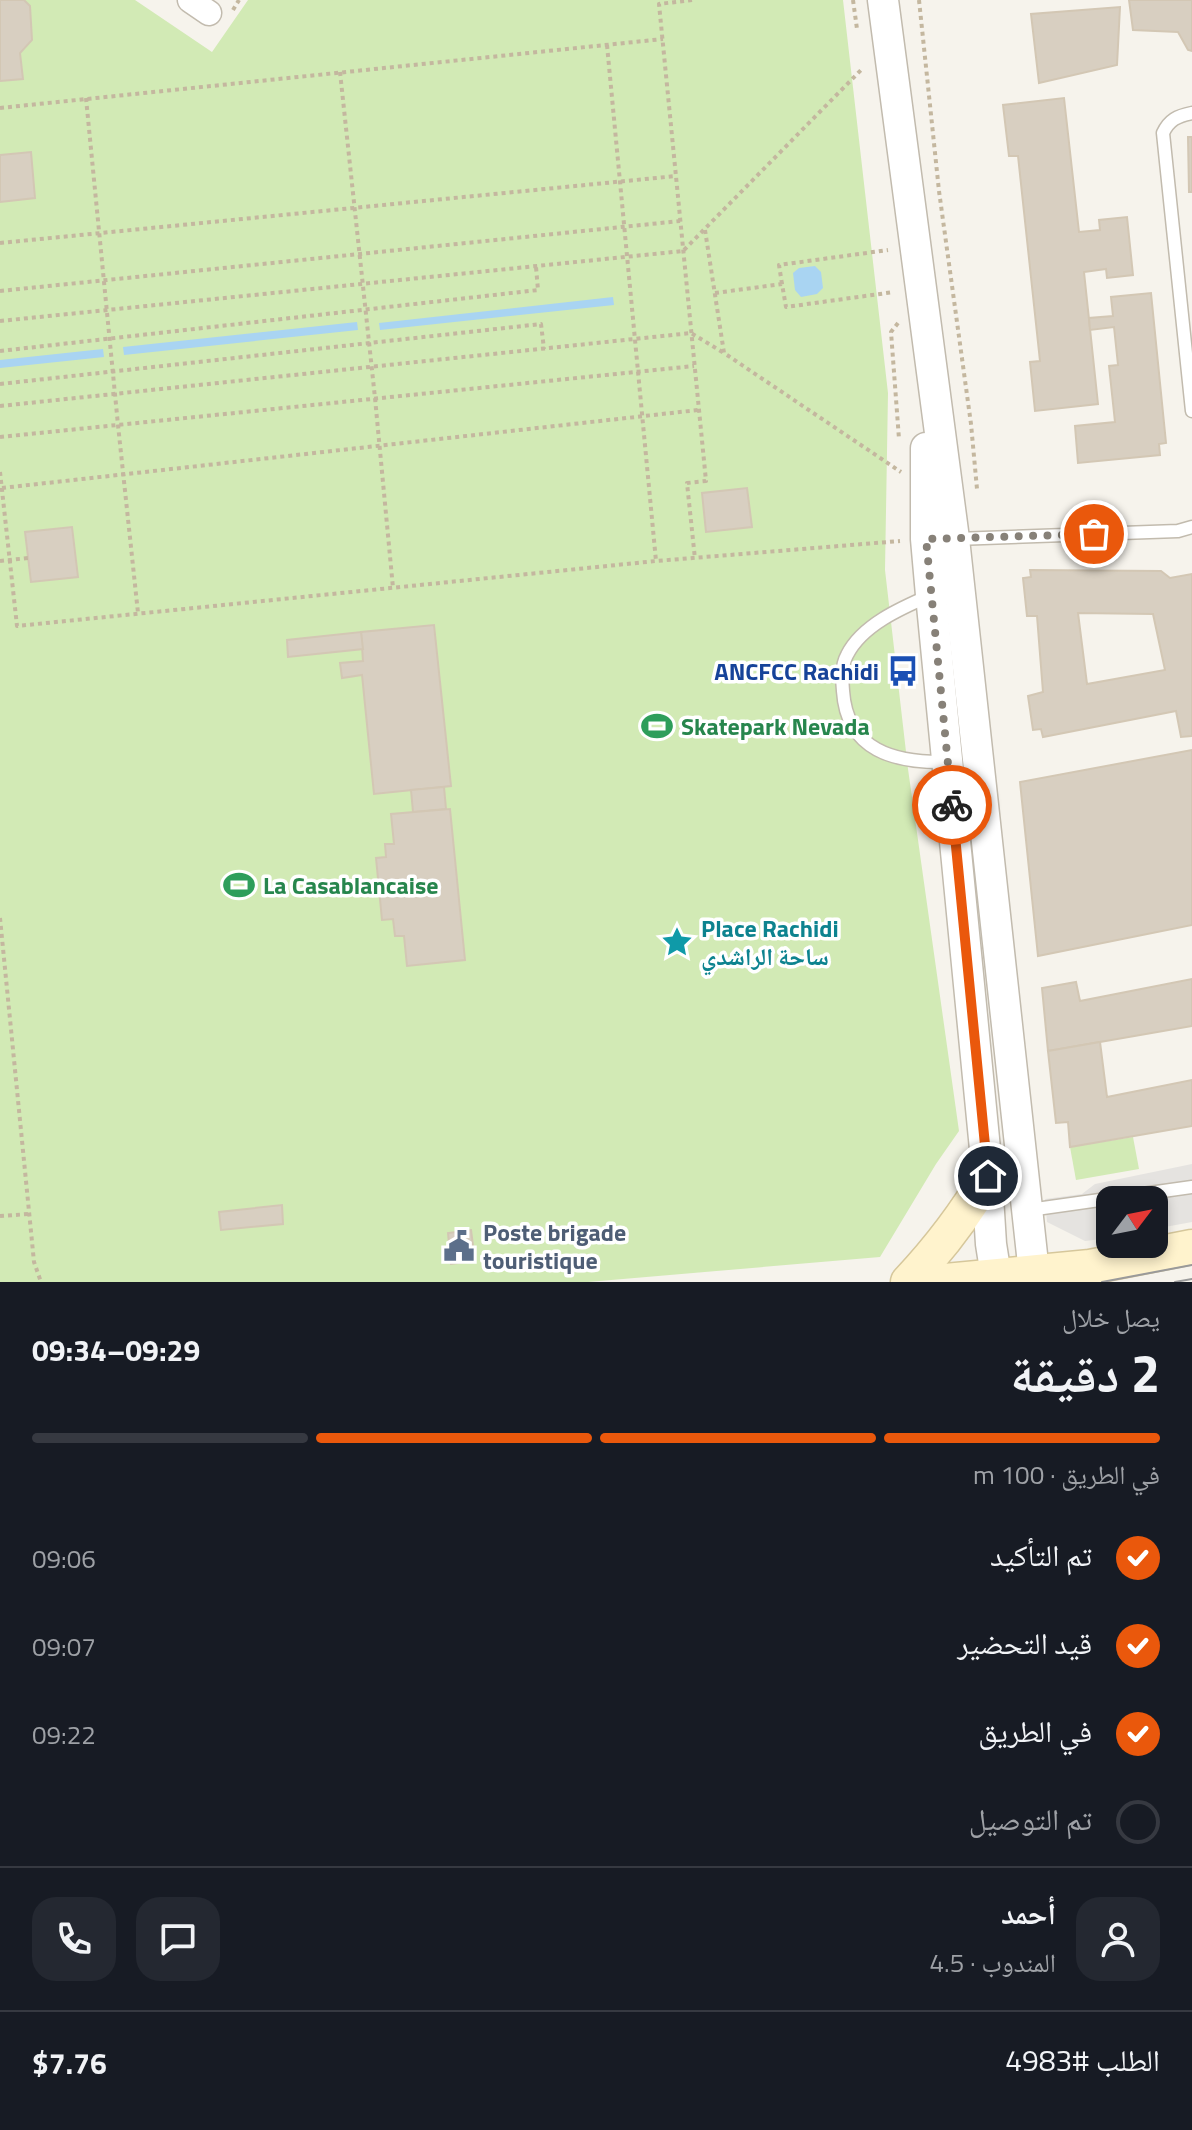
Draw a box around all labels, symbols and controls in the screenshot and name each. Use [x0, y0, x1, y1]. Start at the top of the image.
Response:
pin [1060, 500, 1128, 568]
icon: bag [1072, 512, 1116, 556]
place label: ANCFCC Rachidi [714, 653, 879, 689]
bus stop icon: ANCFCC Rachidi [886, 654, 920, 688]
place label: Skatepark Nevada [681, 708, 870, 744]
sports icon: Skatepark Nevada [640, 709, 674, 743]
courier [912, 765, 992, 845]
icon: bike [930, 783, 974, 827]
place label: La Casablancaise [263, 867, 439, 903]
sports icon: La Casablancaise [222, 868, 256, 902]
place label: Place Rachidi ساحة الراشدي [701, 910, 839, 976]
place icon: Place Rachidi ساحة الراشدي [660, 925, 694, 959]
pin [954, 1142, 1022, 1210]
icon: home [966, 1154, 1010, 1198]
north arrow [1096, 1186, 1168, 1258]
map controls [1096, 1186, 1168, 1258]
place label: Poste brigade touristique [483, 1214, 626, 1278]
public building icon: Poste brigade touristique [442, 1229, 476, 1263]
text: يصل خلال [1062, 1298, 1160, 1337]
text: 09:29–09:34 [32, 1327, 200, 1373]
text: 2 دقيقة [1010, 1333, 1160, 1412]
text: في الطريق · 100 m [973, 1455, 1160, 1494]
text: تم التأكيد [990, 1532, 1092, 1578]
icon: check [1116, 1536, 1160, 1580]
text: 09:06 [32, 1539, 96, 1578]
text: قيد التحضير [957, 1620, 1092, 1666]
icon: check [1116, 1624, 1160, 1668]
text: 09:07 [32, 1627, 96, 1666]
text: في الطريق [978, 1708, 1092, 1754]
icon: check [1116, 1712, 1160, 1756]
text: 09:22 [32, 1715, 96, 1754]
text: تم التوصيل [969, 1796, 1092, 1842]
text: أحمد [1001, 1890, 1056, 1936]
button: phone [32, 1897, 116, 1981]
button: chat [136, 1897, 220, 1981]
button: person [1076, 1897, 1160, 1981]
text: المندوب · 4.5 [930, 1943, 1056, 1982]
text: الطلب #4983 [1005, 2037, 1160, 2083]
text: $7.76 [32, 2040, 107, 2086]

